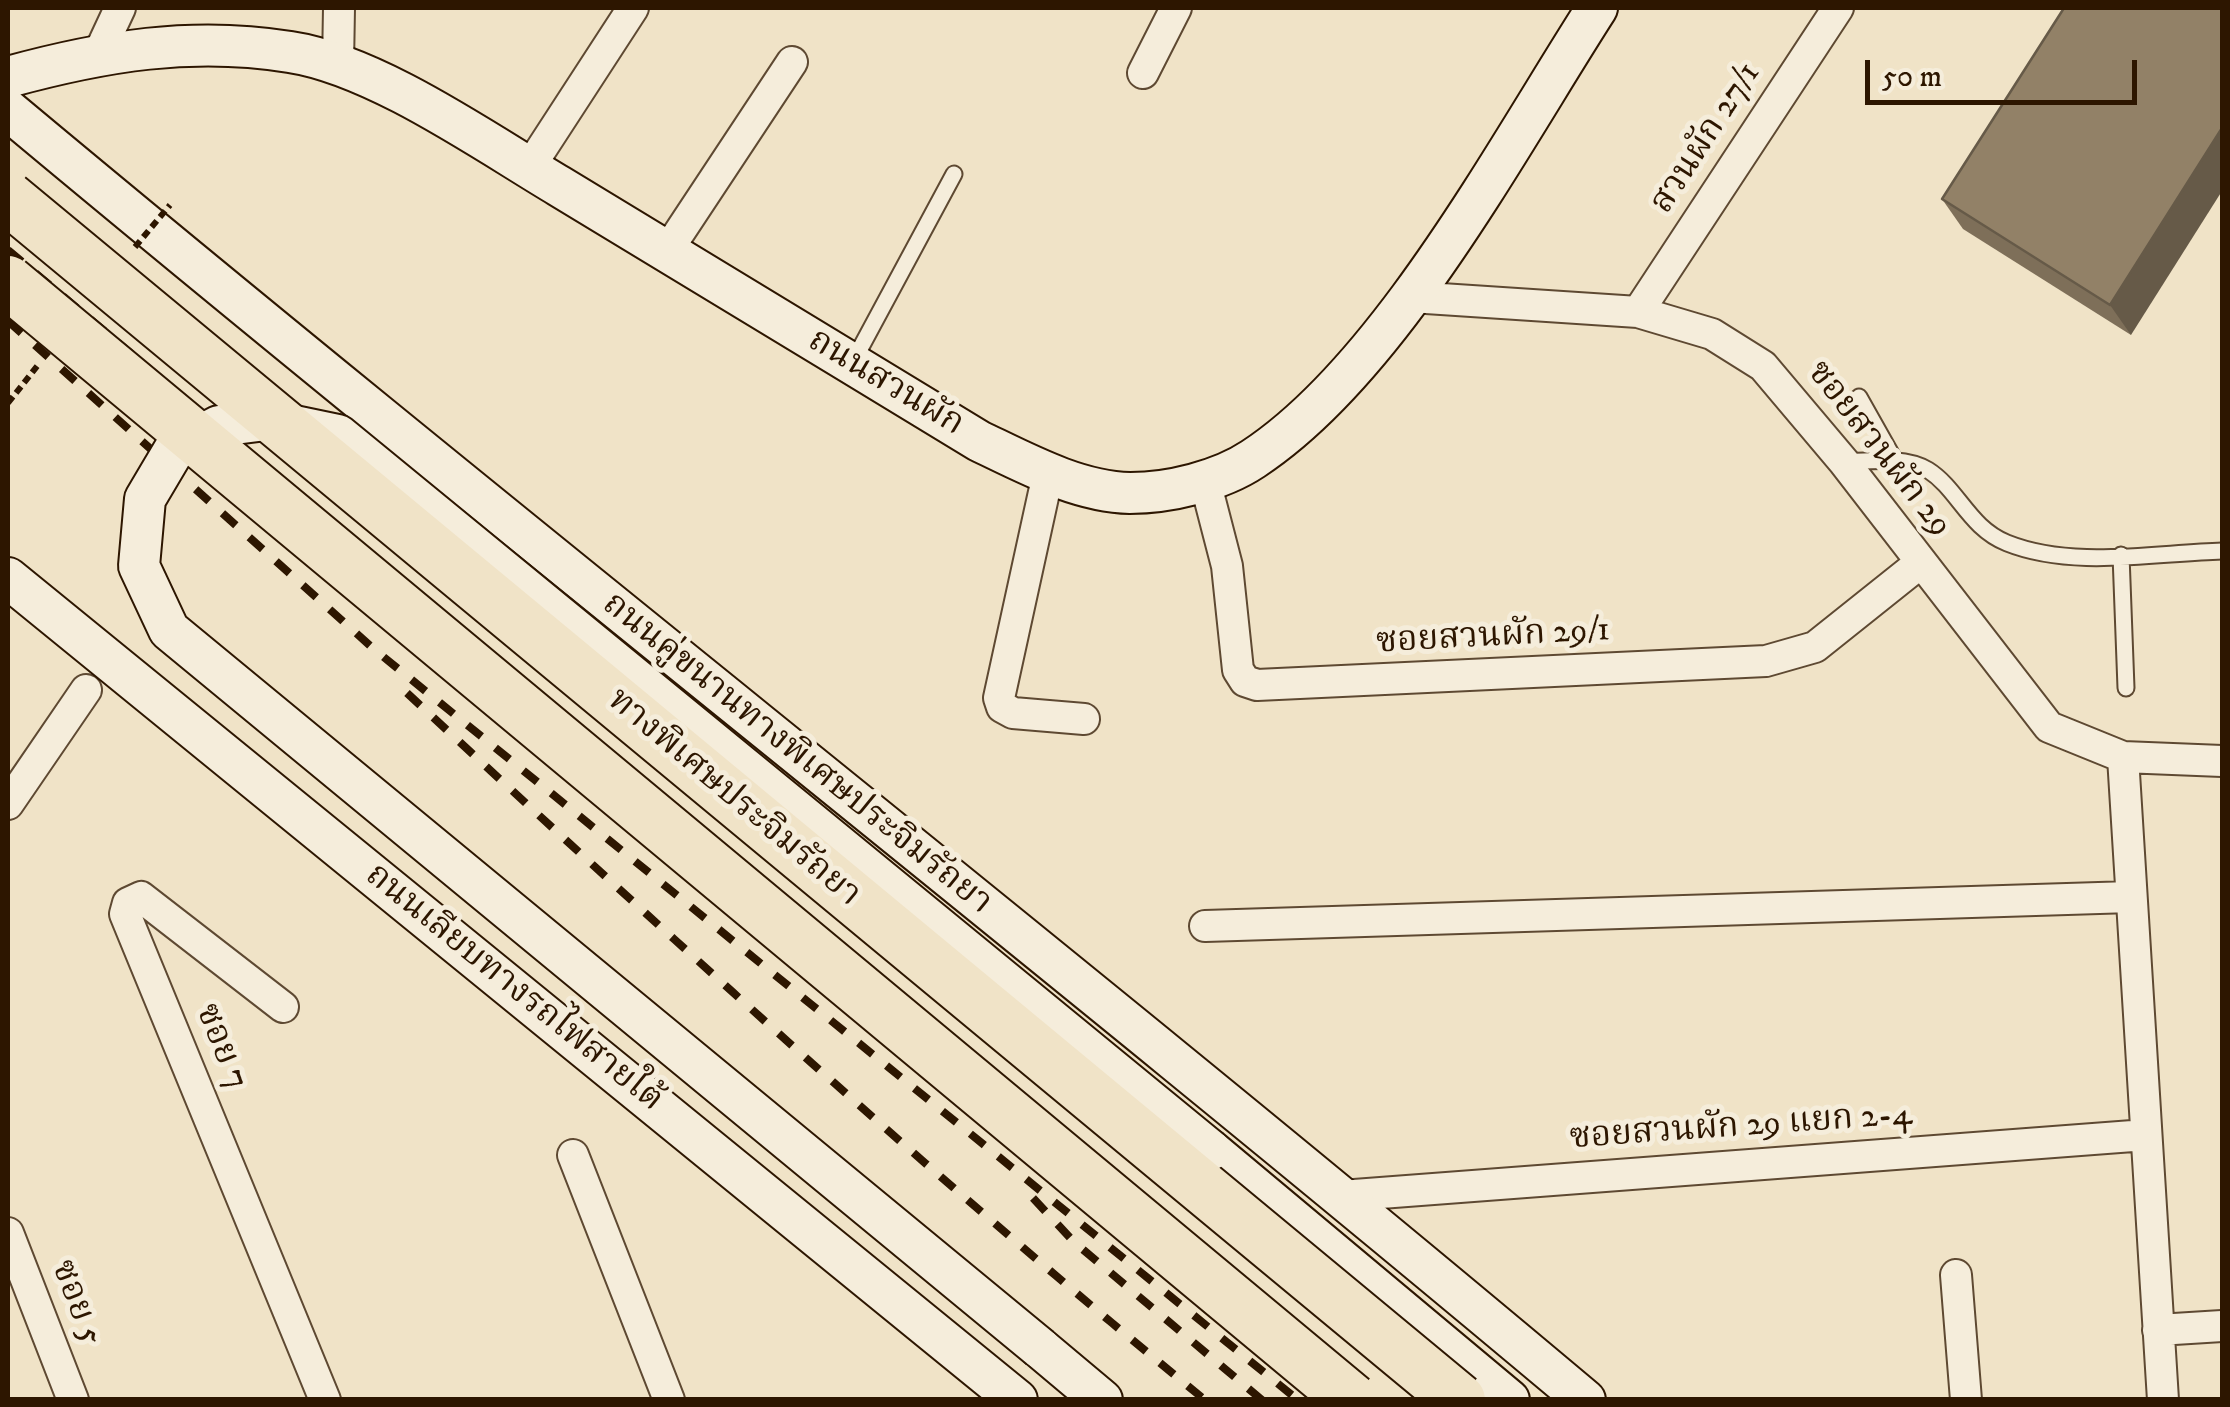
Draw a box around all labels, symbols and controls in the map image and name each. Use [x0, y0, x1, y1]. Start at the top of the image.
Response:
scale bar [1870, 40, 2142, 102]
street label: สวนผัก 27/1 [1643, 56, 1771, 222]
text: 50 m [1882, 59, 1942, 96]
street label: ถนนสวนผัก [799, 321, 971, 447]
street label: ซอยสวนผัก 29 [1796, 354, 1960, 546]
street label: ถนนคู่ขนานทางพิเศษประจิมรัถยา [593, 585, 999, 925]
street label: ซอยสวนผัก 29/1 [1375, 611, 1611, 665]
street label: ทางพิเศษประจิมรัถยา [598, 681, 868, 917]
street label: ถนนเลียบทางรถไฟสายใต้ [356, 856, 670, 1122]
street label: ซอย 7 [184, 998, 256, 1096]
street label: ซอยสวนผัก 29 แยก 2-4 [1568, 1095, 1914, 1161]
street label: ซอย 5 [40, 1255, 110, 1351]

